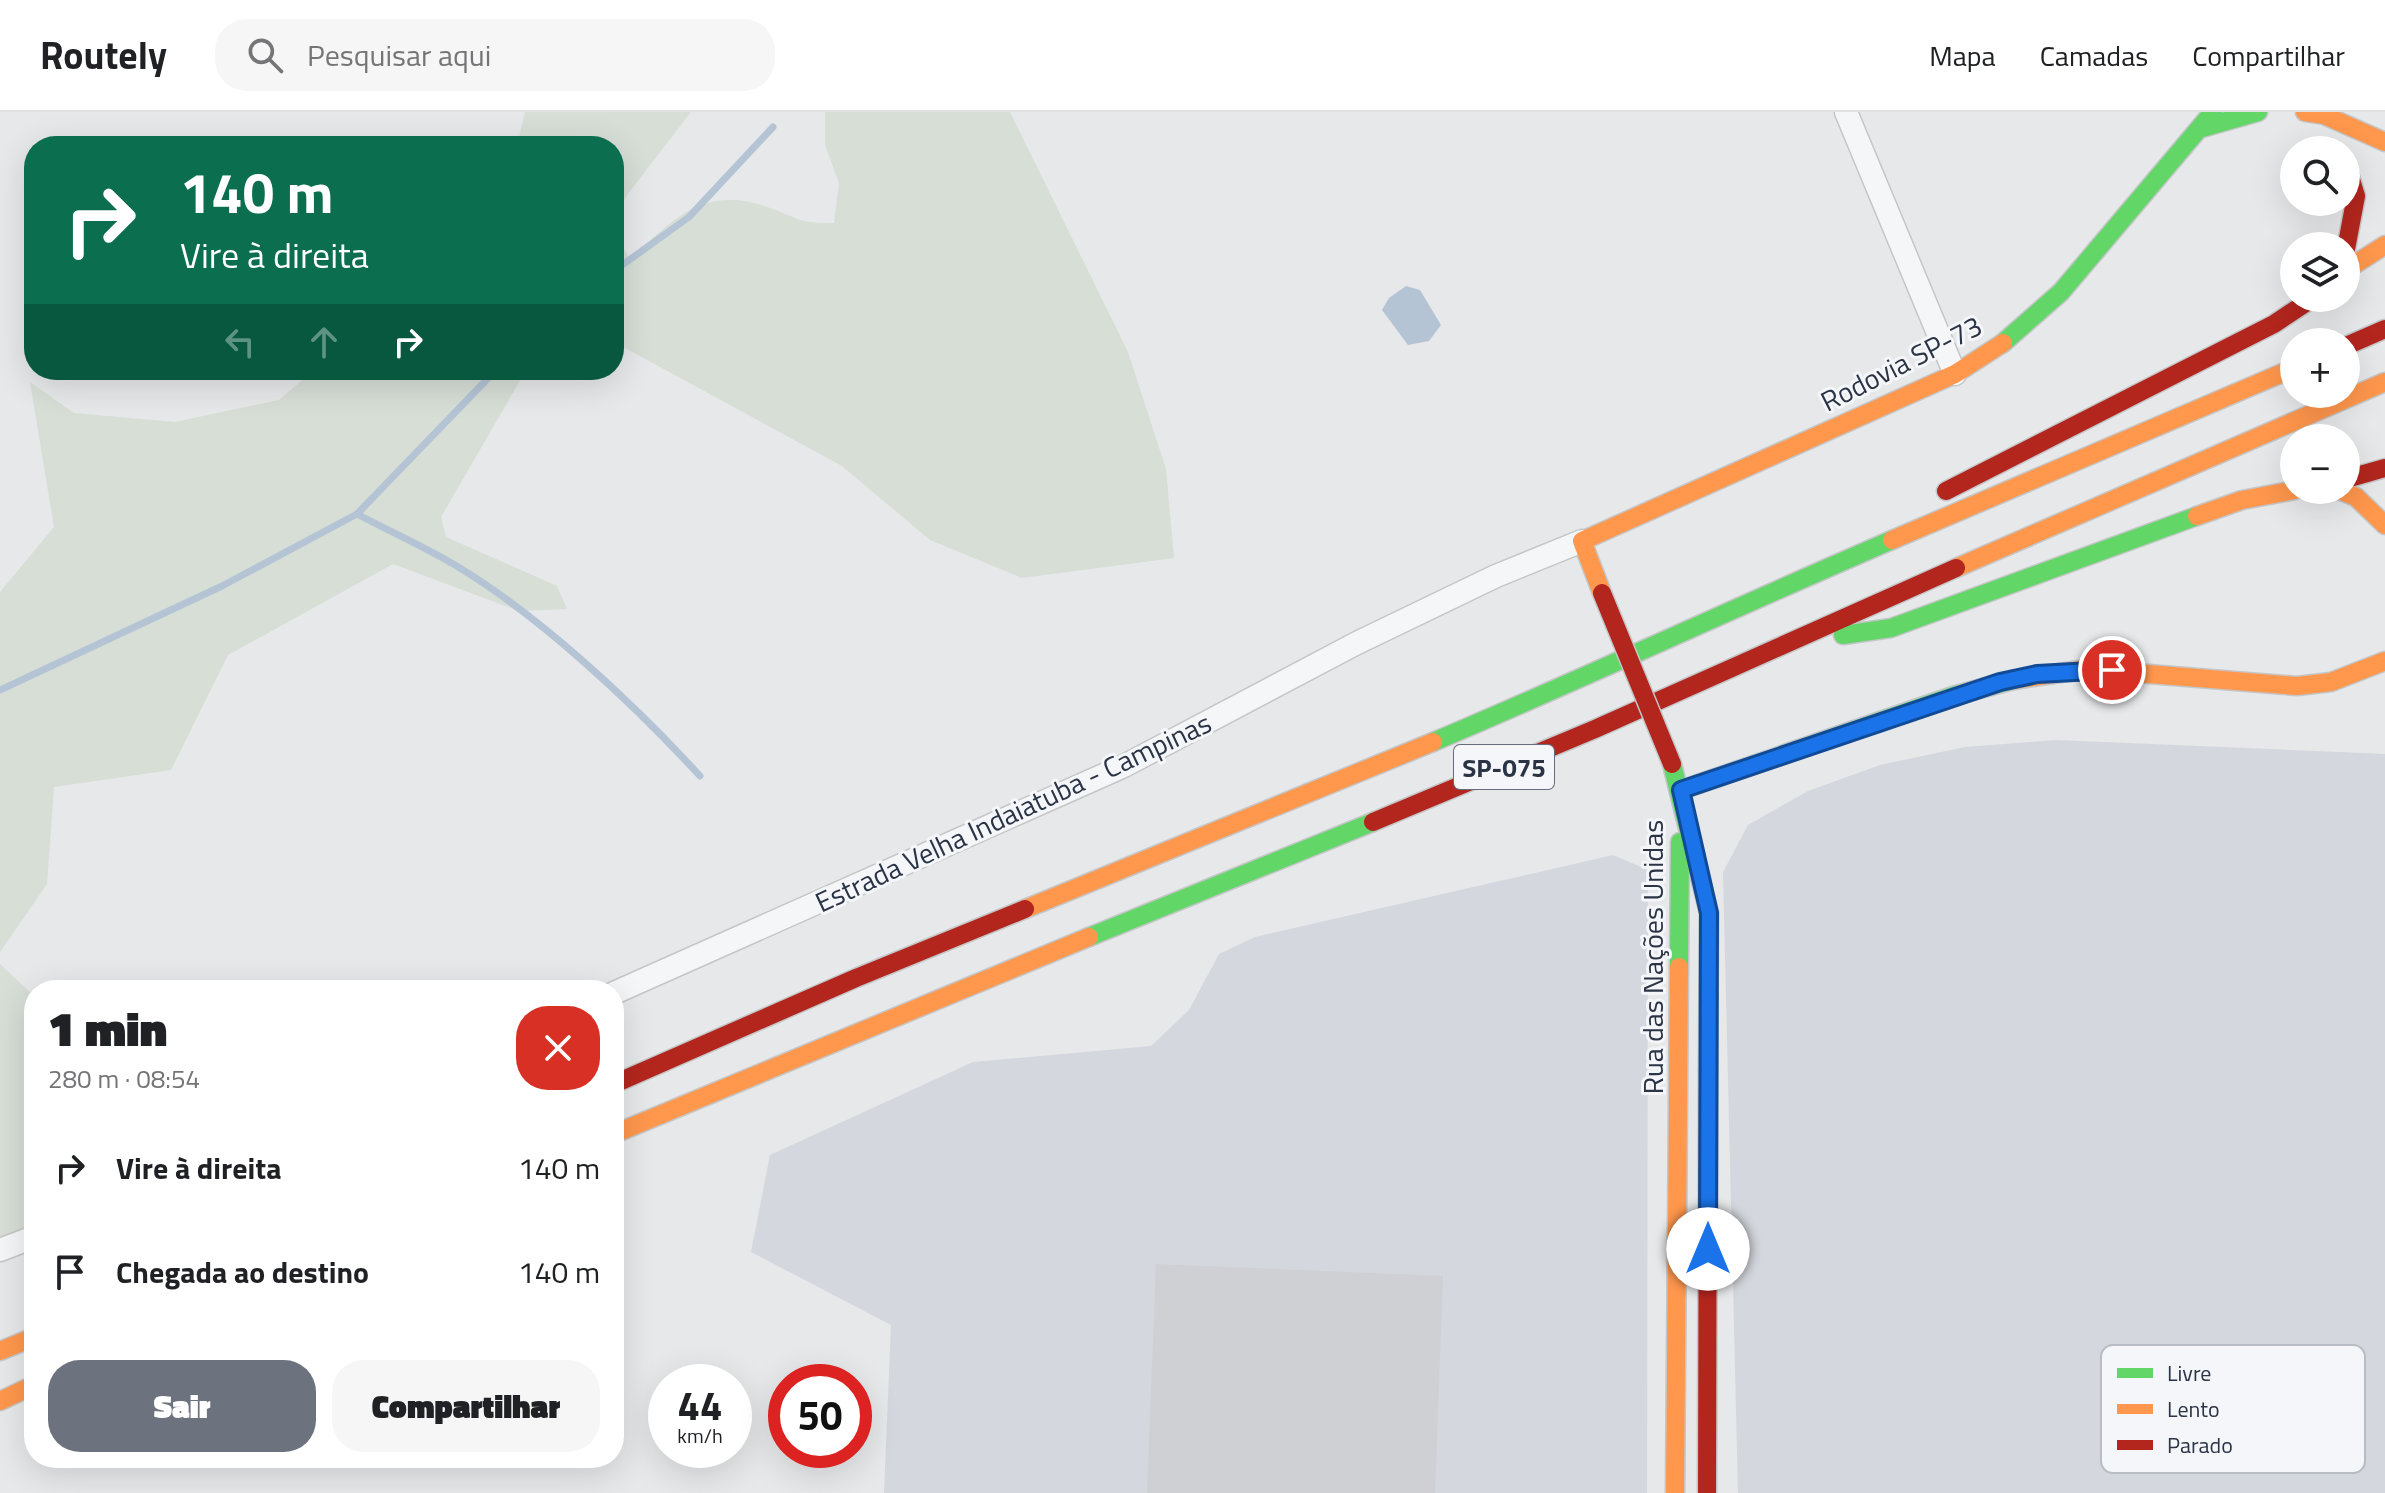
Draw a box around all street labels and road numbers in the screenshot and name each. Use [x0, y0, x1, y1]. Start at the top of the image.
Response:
street label: Rodovia SP-73 [1813, 304, 1989, 422]
street label: Estrada Velha Indaiatuba - Campinas [808, 701, 1218, 923]
road number: SP-075 [1454, 745, 1554, 789]
street label: Rua das Nações Unidas [1631, 820, 1674, 1094]

